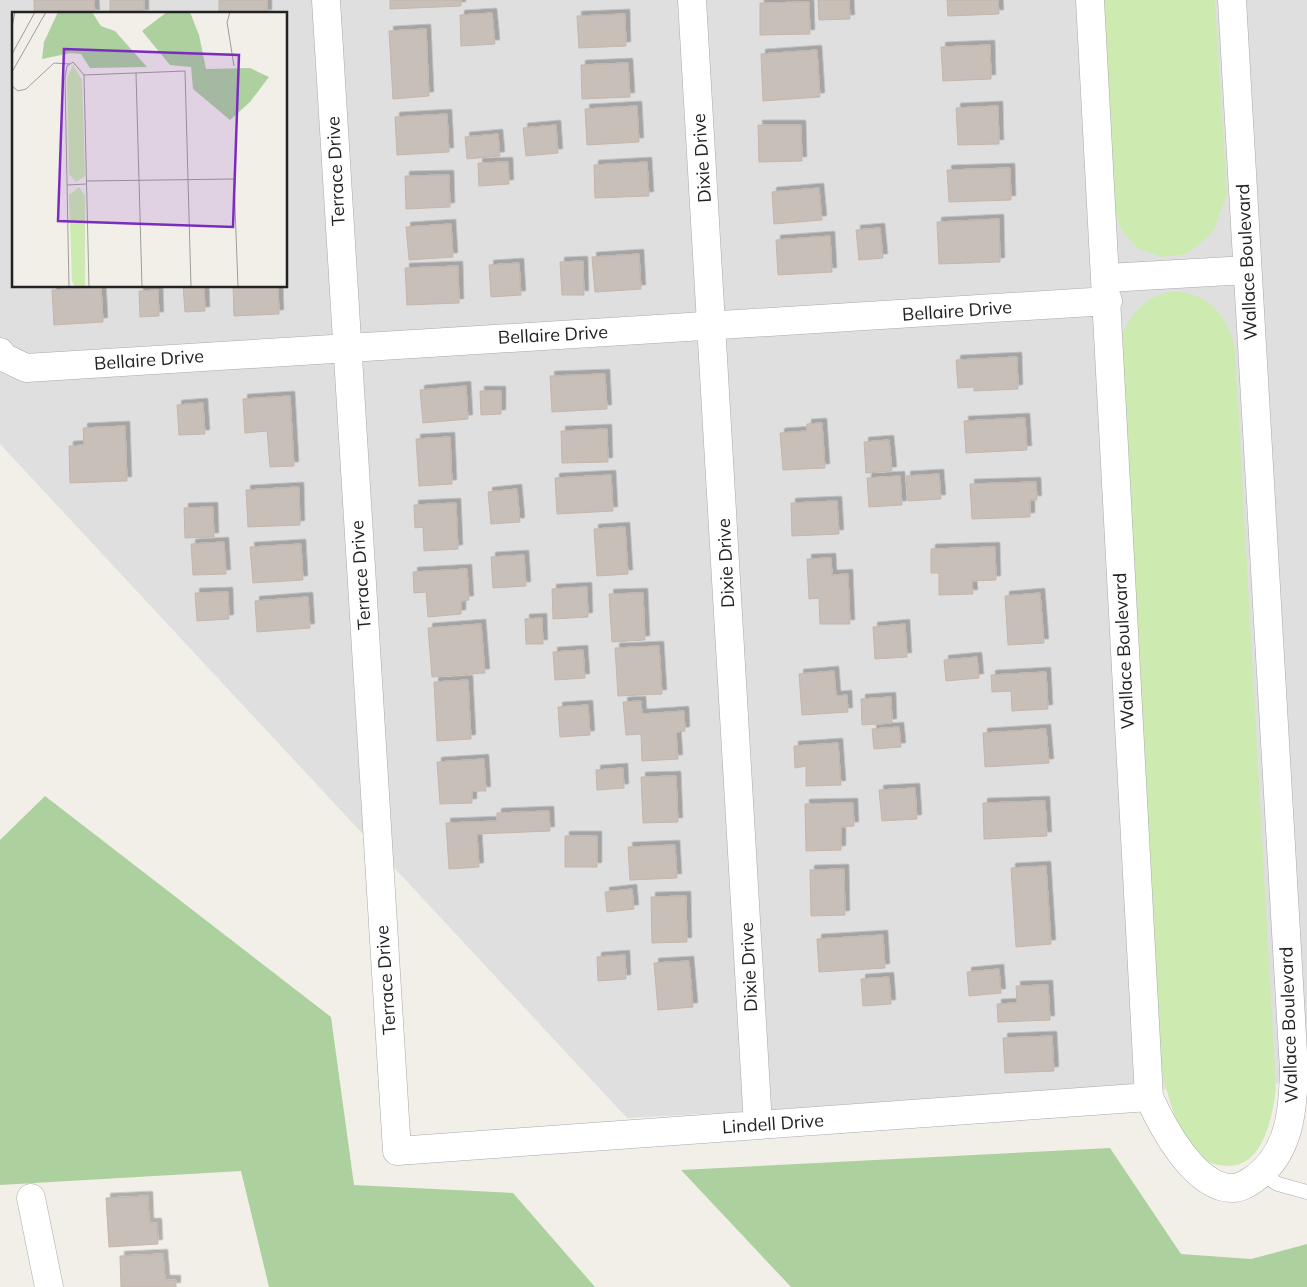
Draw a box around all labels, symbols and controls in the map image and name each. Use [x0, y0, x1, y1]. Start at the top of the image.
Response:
inset map [12, 12, 288, 288]
street label: Dixie Drive [687, 113, 716, 204]
street label: Terrace Drive [321, 116, 350, 226]
street label: Wallace Boulevard [1231, 183, 1262, 341]
street label: Bellaire Drive [901, 295, 1013, 326]
street label: Bellaire Drive [497, 320, 609, 349]
street label: Bellaire Drive [93, 344, 205, 375]
street label: Dixie Drive [712, 518, 739, 608]
street label: Terrace Drive [345, 519, 376, 631]
street label: Wallace Boulevard [1108, 572, 1139, 730]
street label: Dixie Drive [735, 922, 762, 1012]
street label: Terrace Drive [370, 924, 401, 1036]
street label: Wallace Boulevard [1274, 946, 1303, 1104]
street label: Lindell Drive [721, 1108, 825, 1139]

